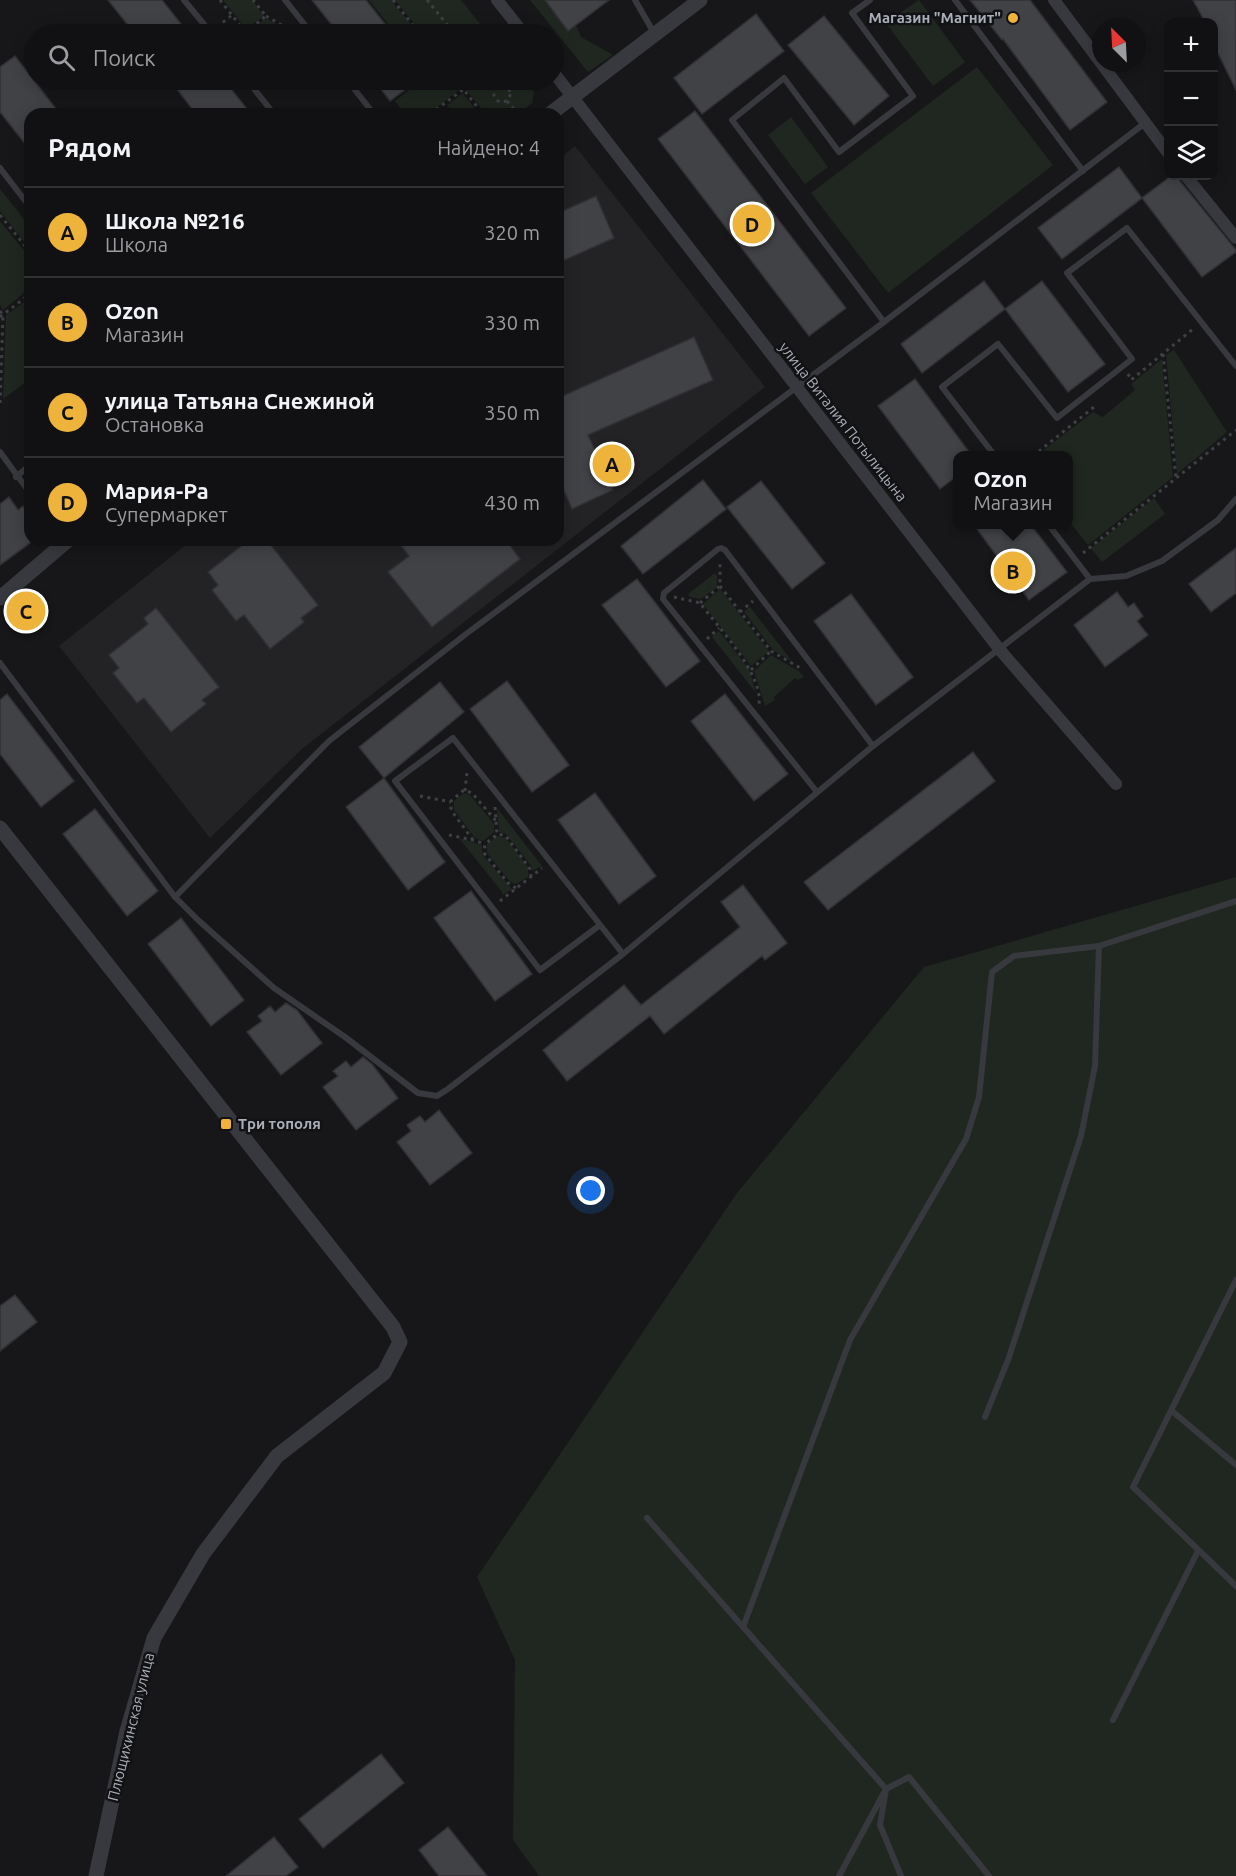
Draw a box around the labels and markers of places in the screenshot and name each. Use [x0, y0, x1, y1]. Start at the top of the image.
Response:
place label: Магазин "Магнит" [869, 9, 1001, 26]
marker: Магазин "Магнит" [1006, 11, 1020, 25]
pin: D [732, 202, 771, 246]
pin: A [592, 442, 632, 486]
pin: B [994, 548, 1032, 594]
pin: C [6, 588, 46, 634]
place label: Три тополя [238, 1115, 321, 1132]
marker: Три тополя [219, 1117, 233, 1131]

